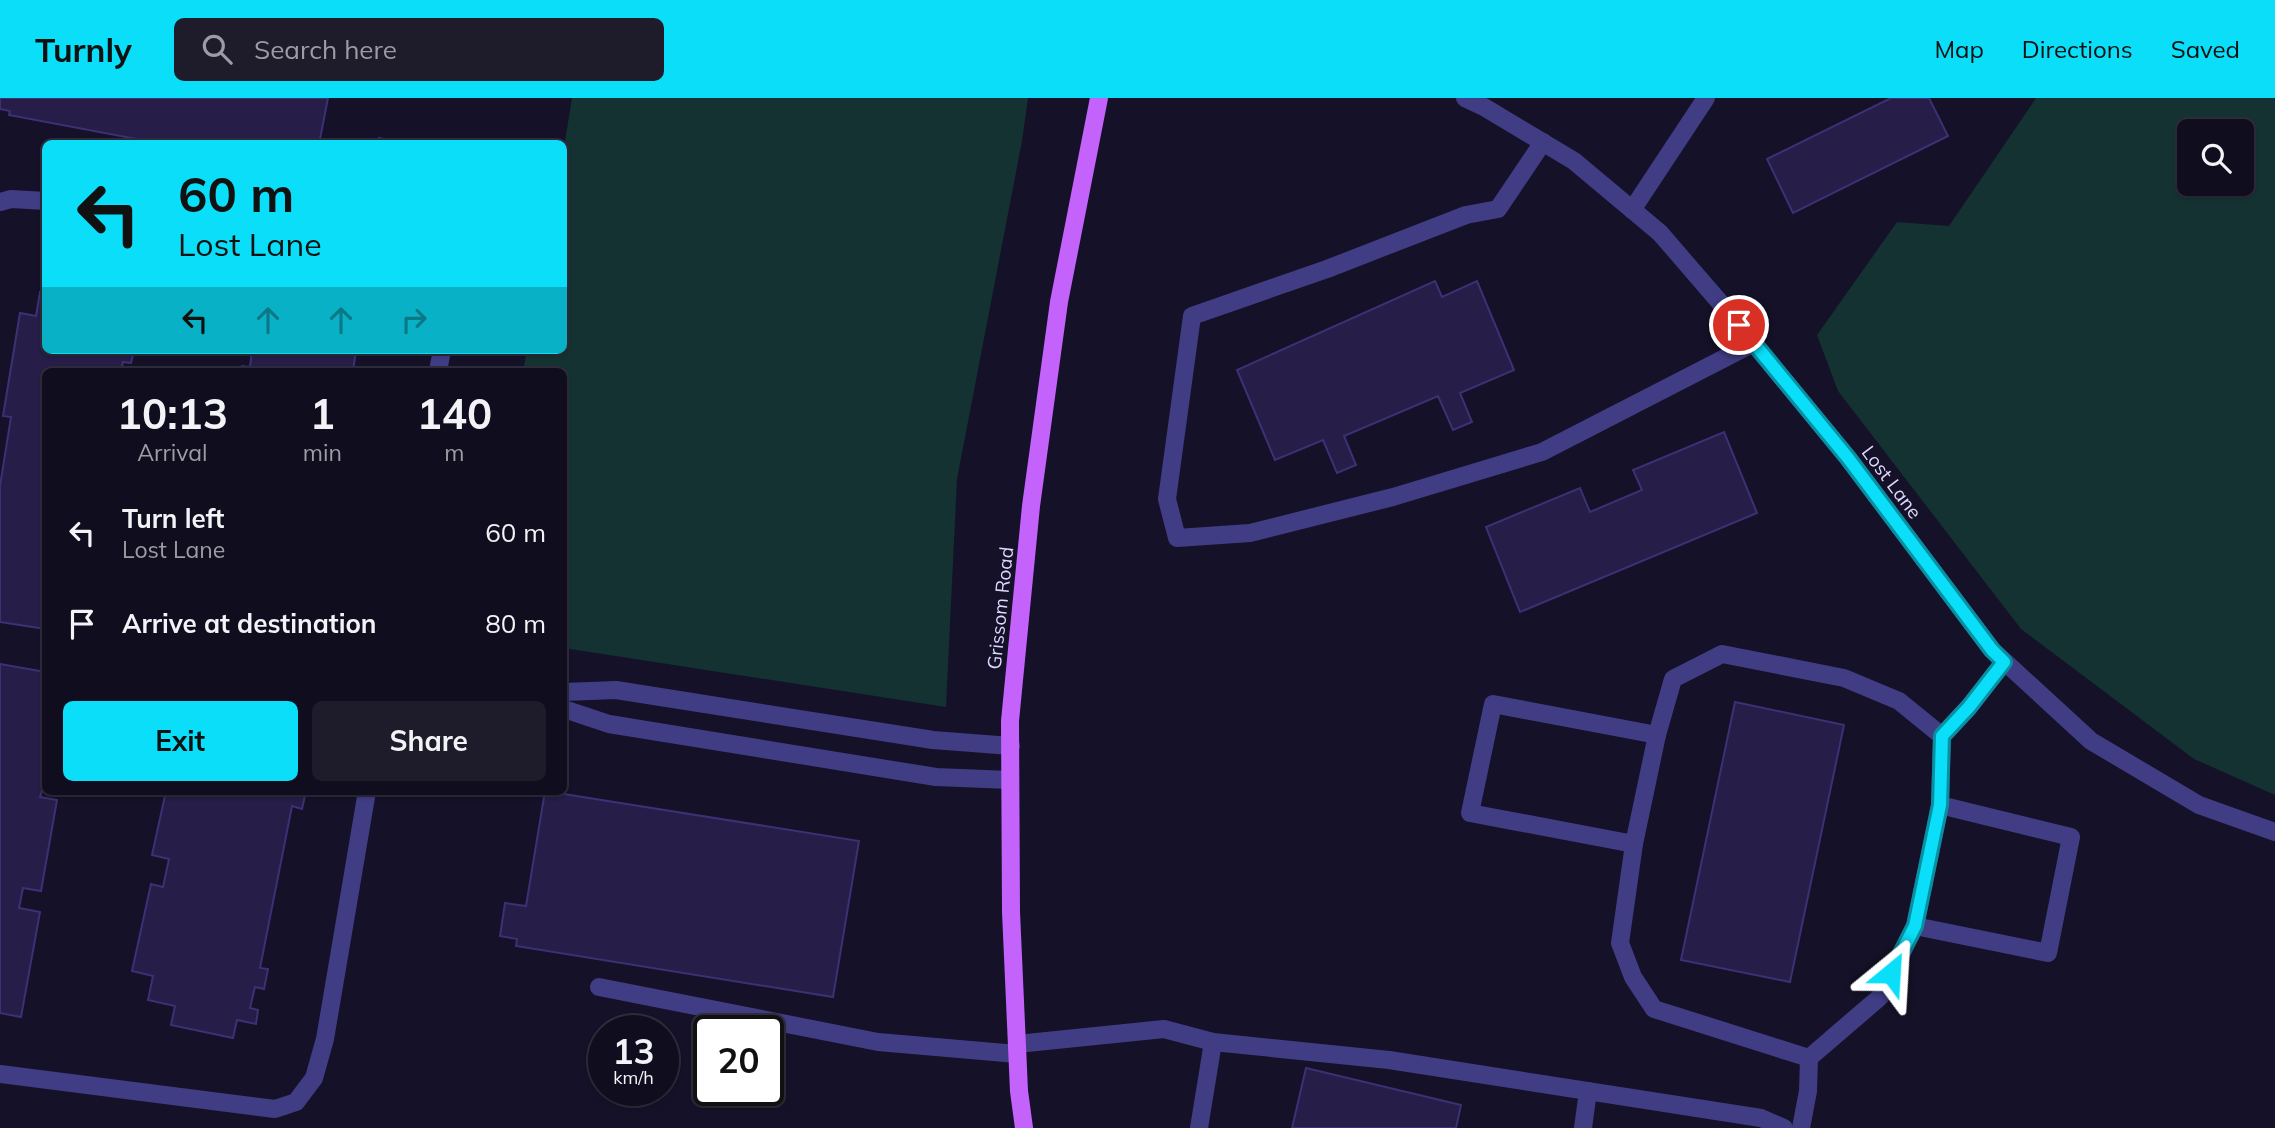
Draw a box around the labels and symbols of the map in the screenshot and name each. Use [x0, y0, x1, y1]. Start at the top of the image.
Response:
pin [1709, 295, 1769, 355]
street label: Lost Lane [1857, 441, 1927, 523]
street label: Grissom Road [982, 545, 1018, 671]
position arrow [1854, 936, 1928, 1010]
speed limit sign: 20 [693, 1015, 784, 1106]

